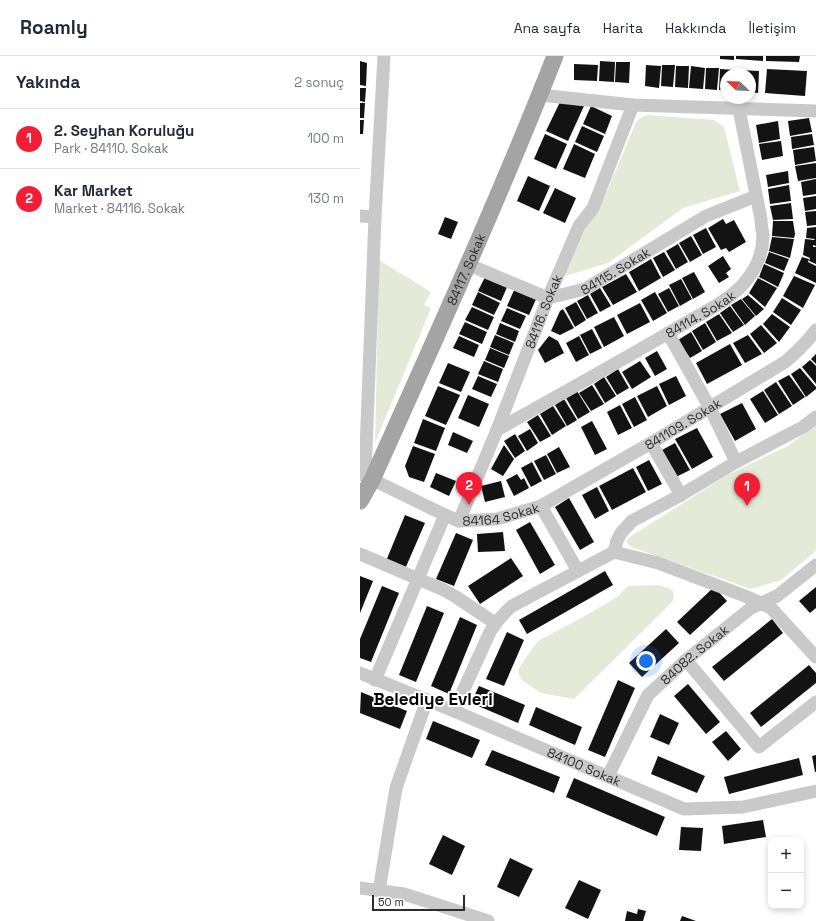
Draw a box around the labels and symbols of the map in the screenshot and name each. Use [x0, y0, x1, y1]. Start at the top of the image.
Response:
north arrow [720, 68, 756, 104]
street label: 84117. Sokak [443, 231, 490, 308]
street label: 84115. Sokak [578, 244, 653, 299]
street label: 84116. Sokak [521, 272, 566, 351]
street label: 84114. Sokak [662, 287, 739, 342]
street label: 841109. Sokak [642, 394, 725, 454]
pin: 2 [456, 472, 482, 505]
pin: 1 [734, 473, 760, 506]
street label: 84164 Sokak [462, 499, 541, 530]
street label: 84082. Sokak [657, 621, 732, 688]
your location [636, 651, 656, 671]
district label: Belediye Evleri [373, 688, 493, 710]
street label: 84100 Sokak [545, 744, 624, 790]
scale bar [372, 893, 465, 912]

